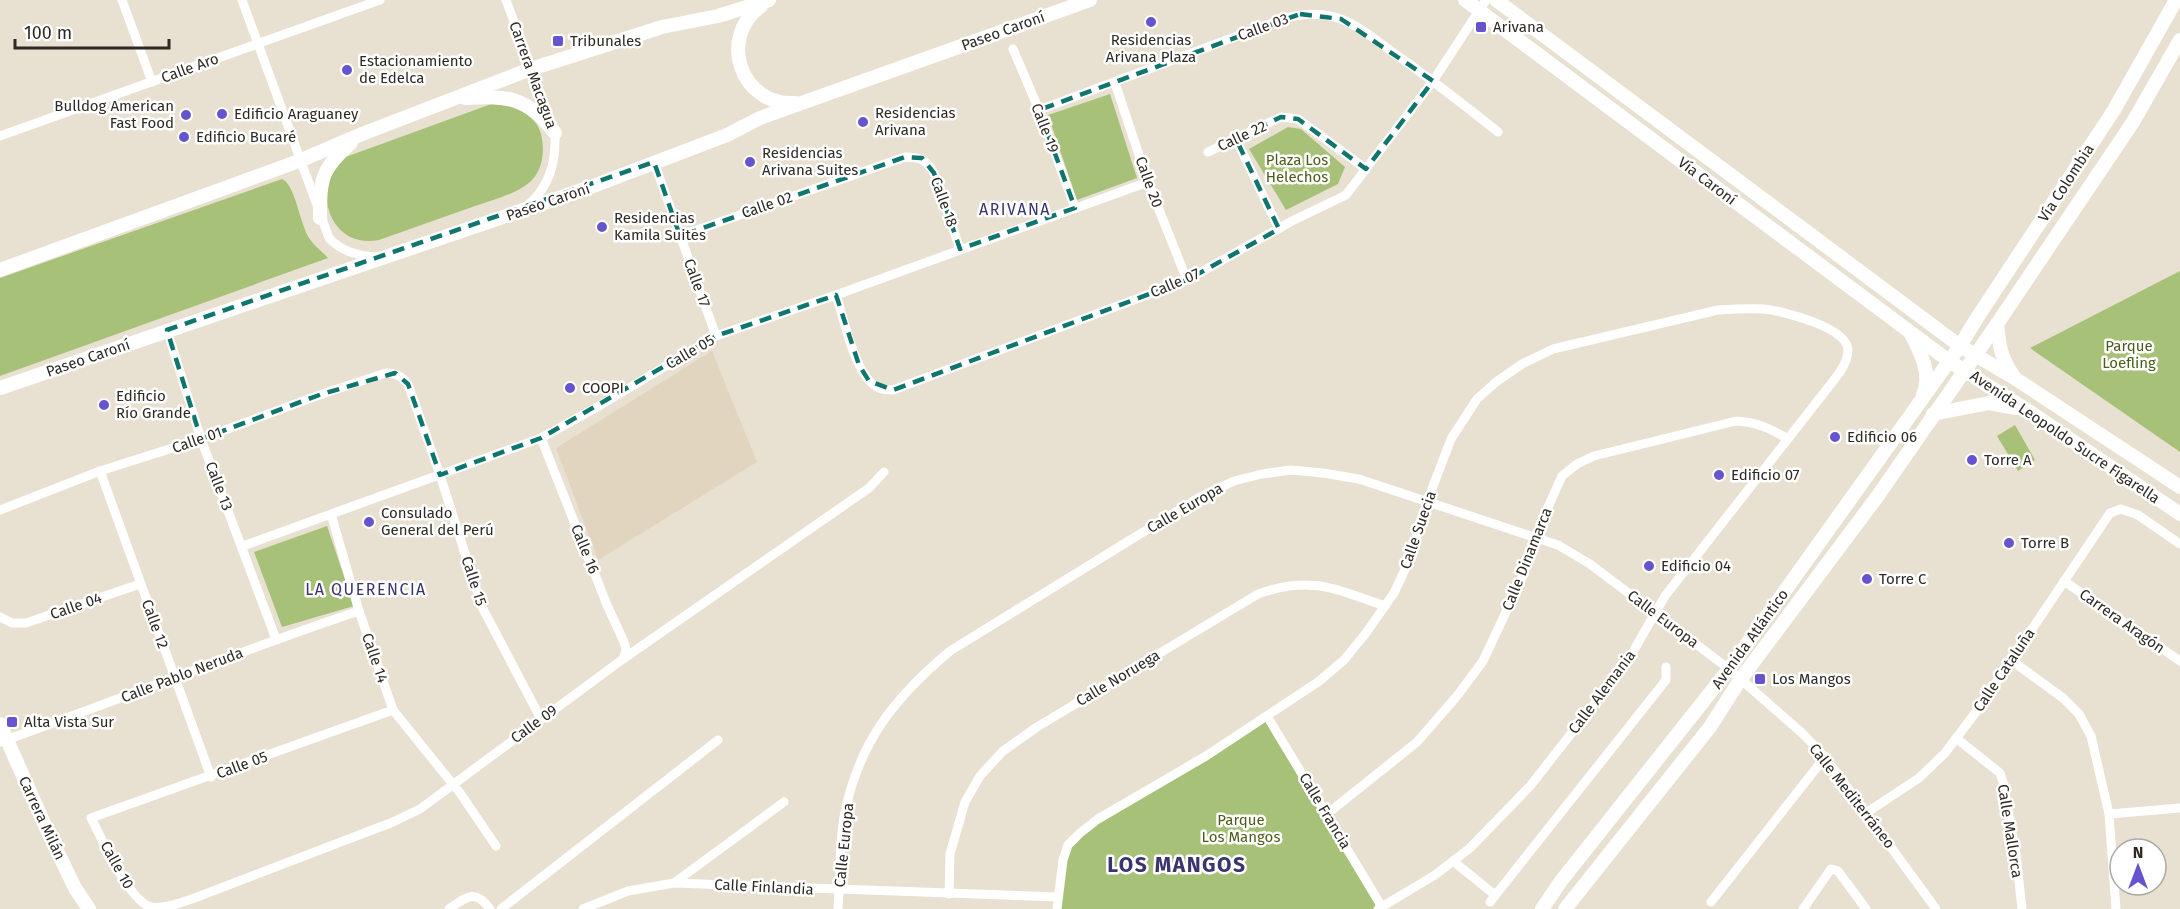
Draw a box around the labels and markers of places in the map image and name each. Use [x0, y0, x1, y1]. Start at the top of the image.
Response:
marker: Residencias Arivana Plaza [1144, 15, 1158, 29]
place label: Arivana [1493, 18, 1544, 36]
marker: Arivana [1474, 20, 1488, 34]
place label: Residencias Arivana Plaza [1106, 31, 1196, 66]
place label: Tribunales [570, 32, 641, 50]
marker: Tribunales [551, 34, 565, 48]
place label: Estacionamiento de Edelca [359, 52, 473, 87]
marker: Estacionamiento de Edelca [340, 63, 354, 77]
place label: Bulldog American Fast Food [54, 97, 174, 132]
place label: Residencias Arivana [875, 104, 956, 139]
place label: Edificio Araguaney [234, 105, 359, 123]
marker: Edificio Araguaney [215, 107, 229, 121]
marker: Bulldog American Fast Food [179, 108, 193, 122]
marker: Residencias Arivana [856, 115, 870, 129]
place label: Edificio Bucaré [196, 128, 296, 146]
marker: Edificio Bucaré [177, 130, 191, 144]
place label: Residencias Arivana Suites [762, 144, 858, 179]
marker: Residencias Arivana Suites [743, 155, 757, 169]
place label: Residencias Kamila Suites [614, 209, 706, 244]
marker: Residencias Kamila Suites [595, 220, 609, 234]
place label: COOPI [582, 379, 624, 397]
marker: COOPI [563, 381, 577, 395]
place label: Edificio Río Grande [116, 387, 191, 422]
marker: Edificio Río Grande [97, 398, 111, 412]
place label: Edificio 06 [1847, 428, 1917, 446]
marker: Edificio 06 [1828, 430, 1842, 444]
place label: Torre A [1984, 451, 2032, 469]
marker: Torre A [1965, 453, 1979, 467]
place label: Edificio 07 [1731, 466, 1800, 484]
marker: Edificio 07 [1712, 468, 1726, 482]
place label: Consulado General del Perú [381, 504, 494, 539]
marker: Consulado General del Perú [362, 515, 376, 529]
place label: Torre B [2021, 534, 2069, 552]
marker: Torre B [2002, 536, 2016, 550]
place label: Edificio 04 [1661, 557, 1731, 575]
marker: Edificio 04 [1642, 559, 1656, 573]
place label: Torre C [1879, 570, 1927, 588]
marker: Torre C [1860, 572, 1874, 586]
place label: Los Mangos [1772, 670, 1851, 688]
marker: Los Mangos [1753, 672, 1767, 686]
place label: Alta Vista Sur [24, 713, 114, 731]
marker: Alta Vista Sur [5, 715, 19, 729]

